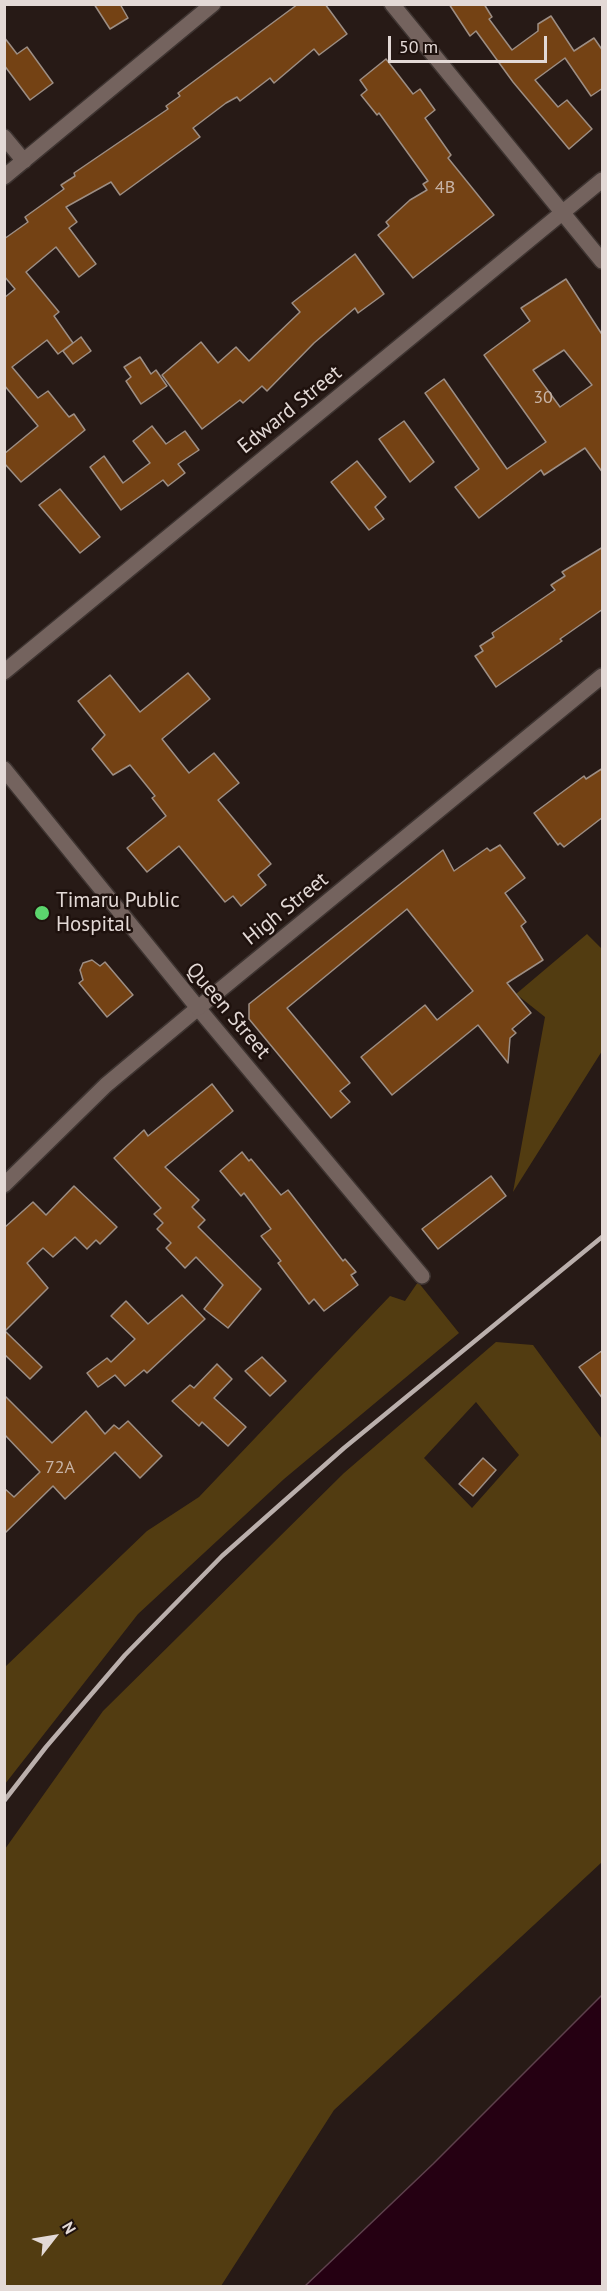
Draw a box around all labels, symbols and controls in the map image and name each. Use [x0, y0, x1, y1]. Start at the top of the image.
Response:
scale bar [391, 24, 550, 62]
text: 50 m [399, 35, 438, 58]
house number: 4B [435, 177, 455, 199]
street label: Edward Street [233, 361, 347, 459]
house number: 30 [533, 387, 553, 409]
street label: High Street [239, 867, 333, 951]
place label: Timaru Public Hospital [56, 888, 180, 938]
marker: Timaru Public Hospital [33, 904, 51, 922]
street label: Queen Street [181, 958, 275, 1064]
house number: 72A [45, 1457, 75, 1479]
north arrow [24, 2207, 84, 2267]
text: N [58, 2218, 81, 2237]

